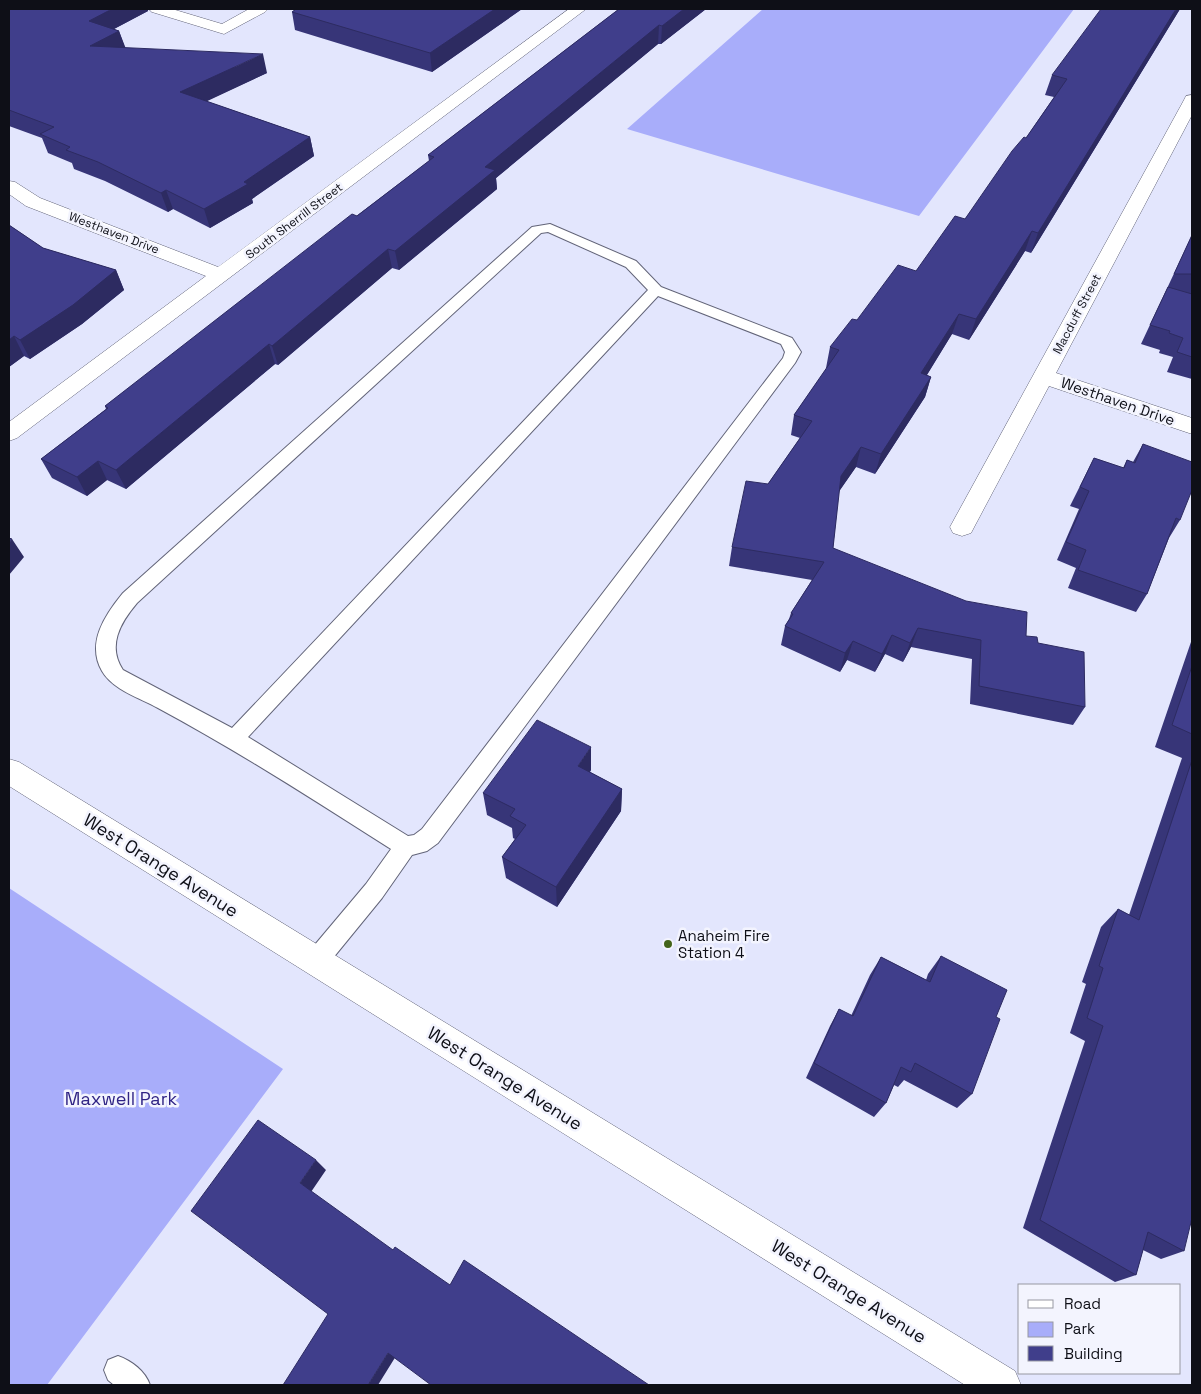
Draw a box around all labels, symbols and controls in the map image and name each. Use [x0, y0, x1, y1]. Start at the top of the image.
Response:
street label: South Sherrill Street [242, 179, 346, 263]
street label: Westhaven Drive [67, 208, 161, 258]
street label: Macduff Street [1049, 271, 1105, 357]
street label: Westhaven Drive [1058, 373, 1178, 429]
street label: West Orange Avenue [79, 808, 243, 922]
place label: Anaheim Fire Station 4 [678, 926, 770, 962]
marker: Anaheim Fire Station 4 [662, 938, 674, 950]
street label: West Orange Avenue [423, 1021, 587, 1135]
park label: Maxwell Park [65, 1087, 177, 1110]
street label: West Orange Avenue [767, 1234, 931, 1348]
legend [1018, 1284, 1181, 1374]
text: Road [1064, 1294, 1101, 1313]
text: Park [1064, 1319, 1095, 1338]
text: Building [1064, 1344, 1123, 1363]

